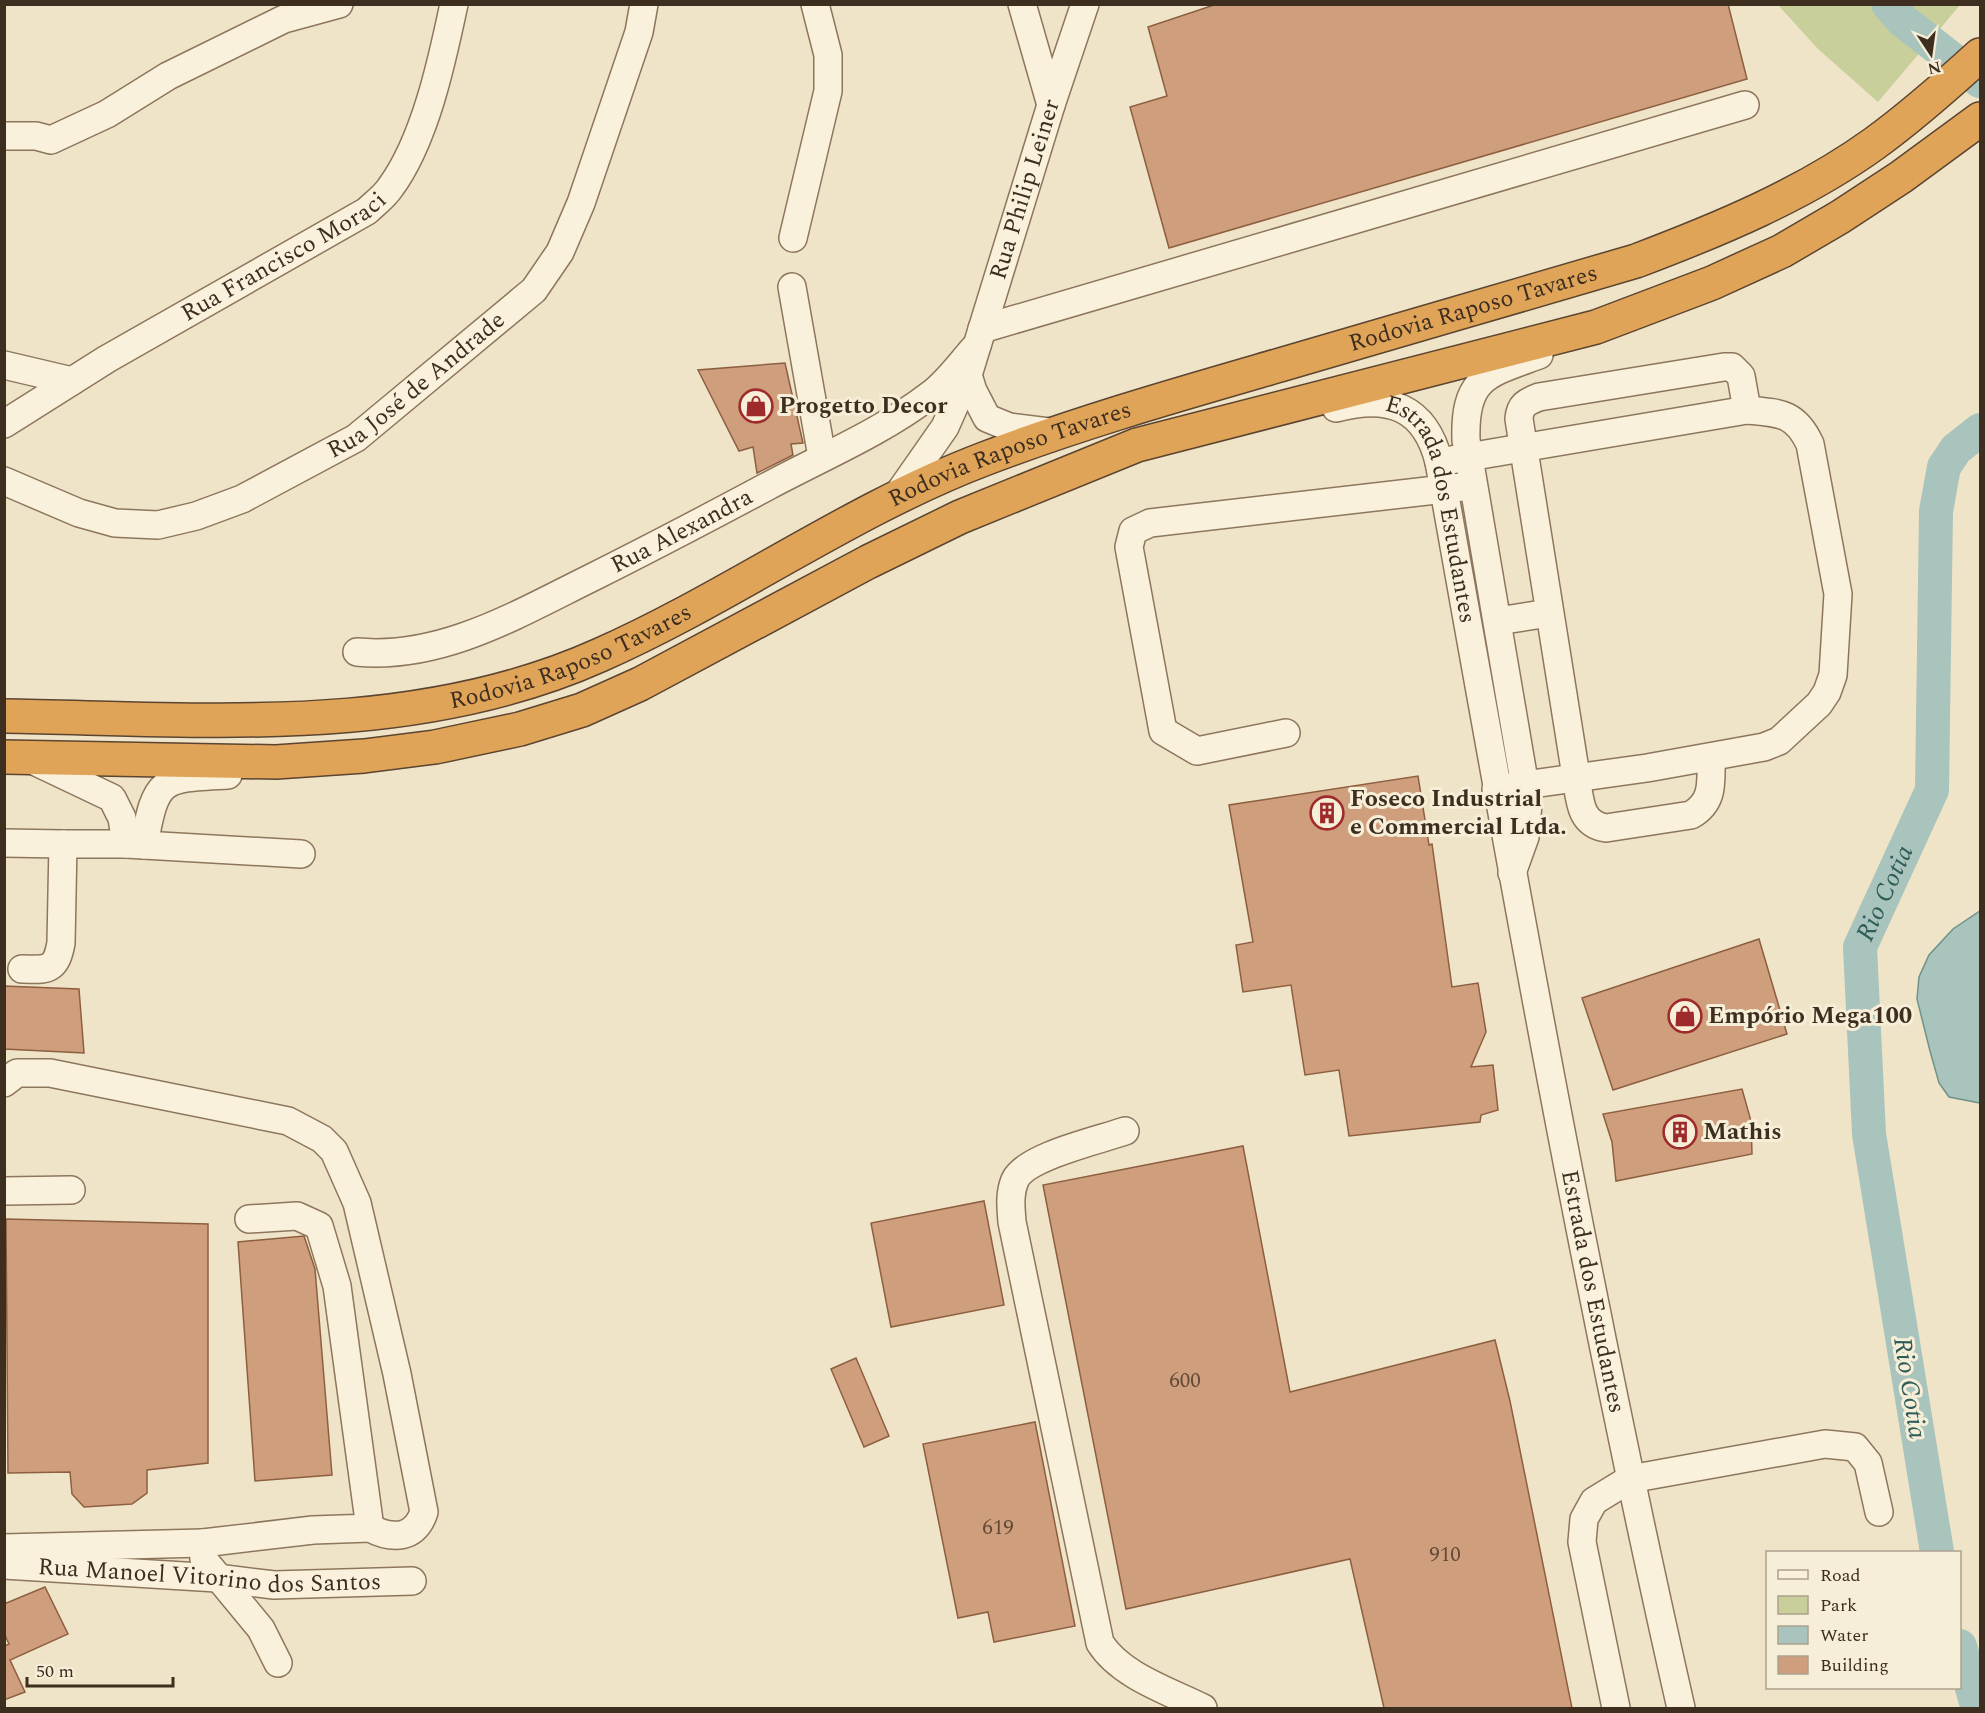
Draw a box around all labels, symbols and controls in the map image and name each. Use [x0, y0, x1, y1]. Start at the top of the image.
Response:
north arrow [1901, 24, 1961, 84]
text: N [1925, 54, 1943, 81]
street label: Rua Philip Leiner [980, 94, 1070, 284]
street label: Rua Francisco Moraci [174, 183, 395, 331]
street label: Rodovia Raposo Tavares [1345, 255, 1602, 362]
street label: Rua José de Andrade [321, 303, 513, 468]
street label: Estrada dos Estudantes [1381, 386, 1485, 626]
shop icon: Progetto Decor [738, 388, 774, 424]
place label: Progetto Decor [779, 388, 948, 424]
street label: Rodovia Raposo Tavares [882, 392, 1136, 517]
street label: Rua Alexandra [604, 479, 760, 583]
street label: Rodovia Raposo Tavares [446, 595, 698, 719]
place label: Foseco Industrial e Commercial Ltda. [1350, 781, 1567, 845]
building icon: Foseco Industrial e Commercial Ltda. [1309, 795, 1345, 831]
water label: Rio Cotia [1845, 838, 1924, 948]
shop icon: Empório Mega100 [1667, 998, 1703, 1034]
place label: Empório Mega100 [1708, 998, 1912, 1034]
building icon: Mathis [1662, 1114, 1698, 1150]
place label: Mathis [1703, 1114, 1782, 1150]
street label: Estrada dos Estudantes [1551, 1167, 1635, 1417]
water label: Rio Cotia [1882, 1334, 1938, 1442]
house number: 600 [1169, 1365, 1201, 1397]
house number: 619 [982, 1512, 1014, 1544]
house number: 910 [1429, 1539, 1461, 1571]
street label: Rua Manoel Vitorino dos Santos [37, 1549, 382, 1603]
legend [1766, 1551, 1961, 1689]
text: Road [1820, 1562, 1861, 1589]
text: Park [1820, 1592, 1857, 1619]
text: Water [1820, 1622, 1868, 1649]
scale bar [27, 1650, 172, 1688]
text: Building [1820, 1652, 1889, 1679]
text: 50 m [36, 1658, 74, 1685]

